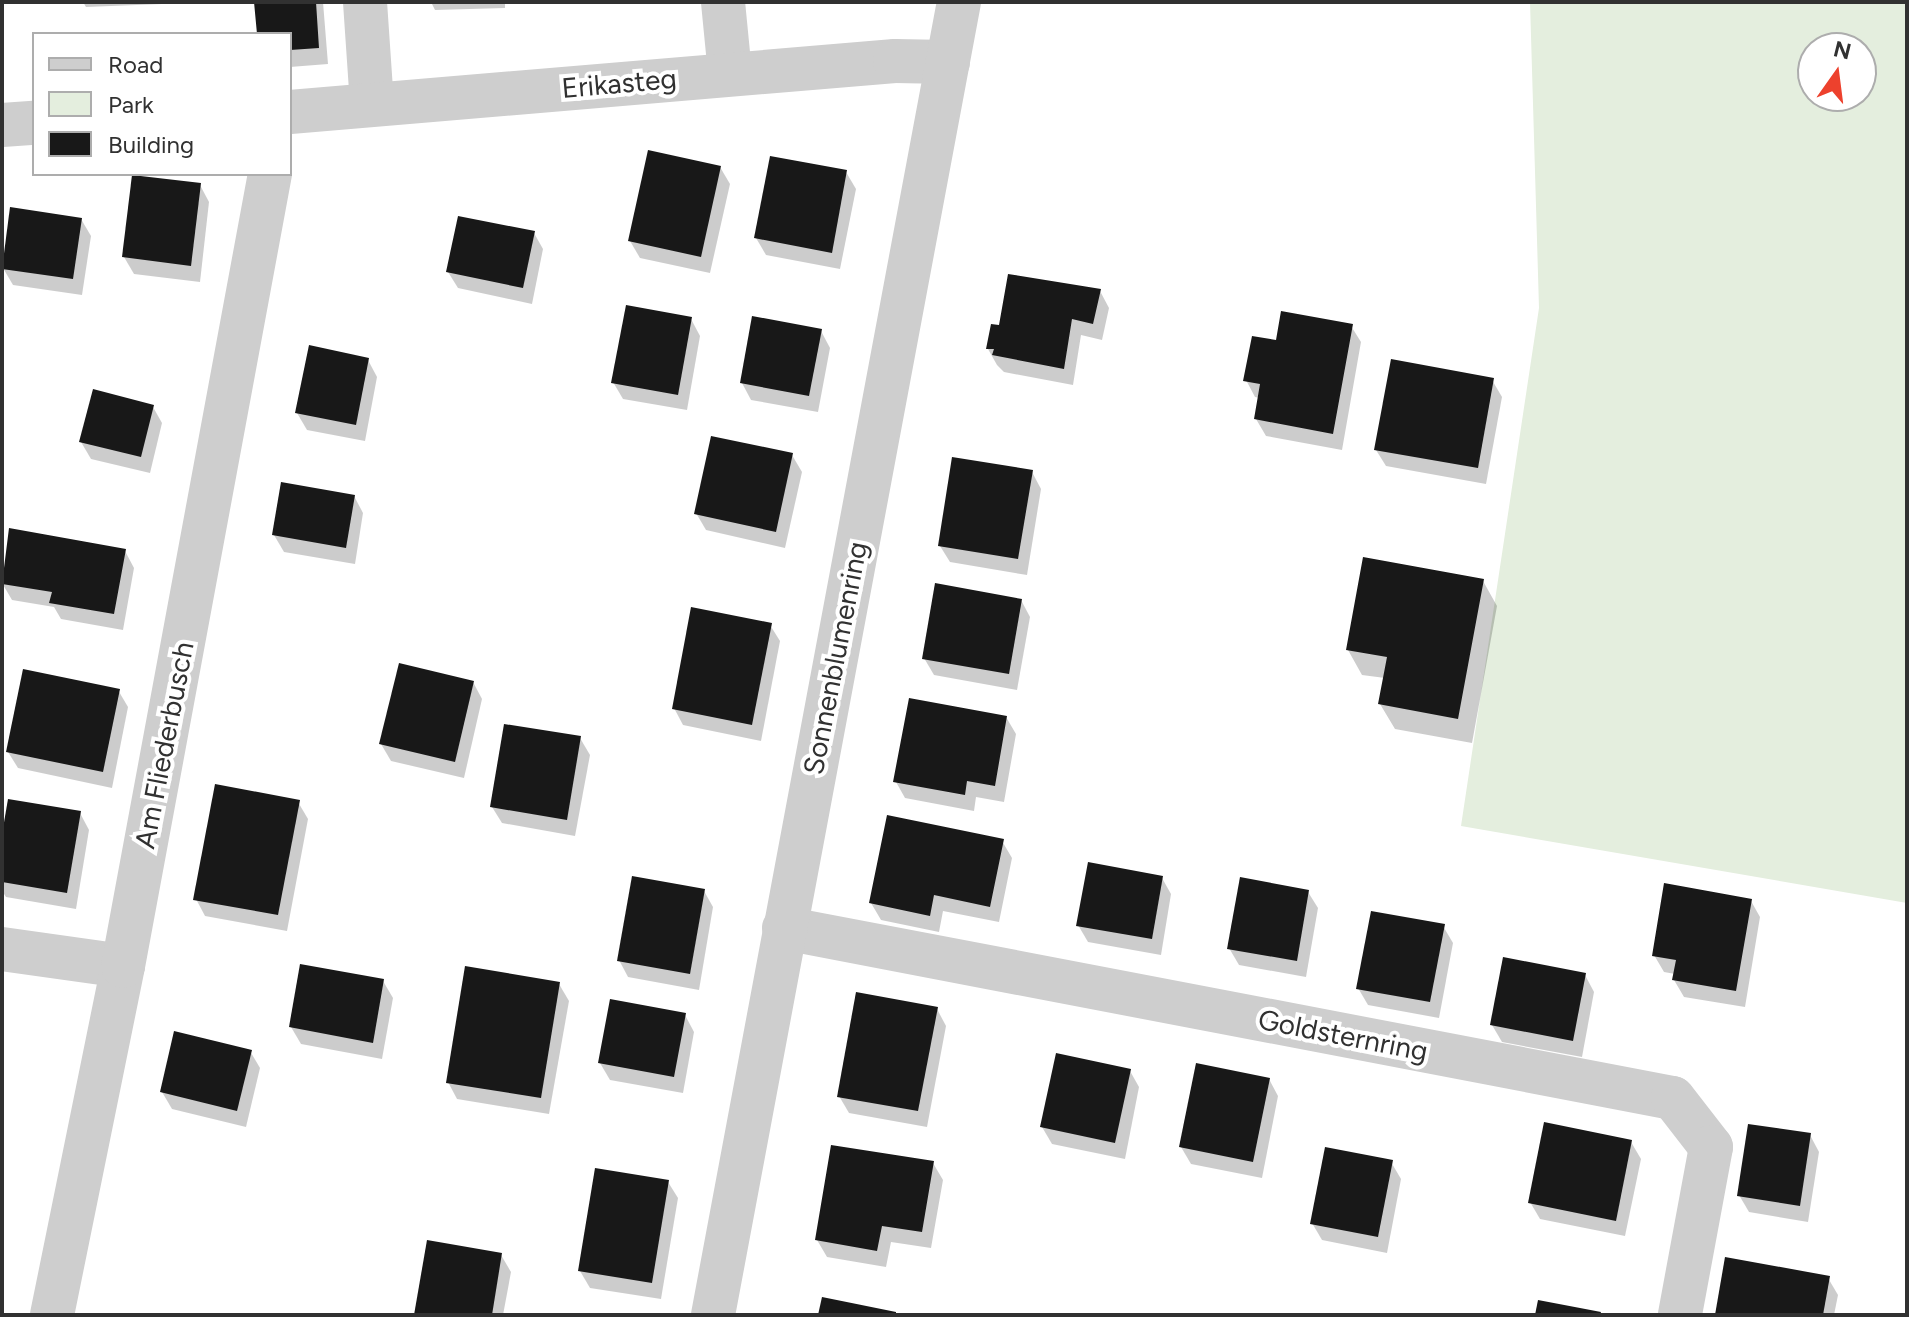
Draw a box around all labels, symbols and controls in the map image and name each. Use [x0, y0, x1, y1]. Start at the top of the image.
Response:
legend [32, 32, 292, 176]
north arrow [1797, 32, 1877, 112]
text: N [1831, 35, 1854, 65]
text: Road [108, 50, 163, 79]
street label: Erikasteg [560, 61, 678, 105]
text: Park [108, 90, 154, 119]
text: Building [108, 130, 194, 159]
street label: Sonnenblumenring [796, 539, 874, 777]
street label: Am Fliederbusch [127, 639, 201, 851]
street label: Goldsternring [1255, 1002, 1431, 1068]

